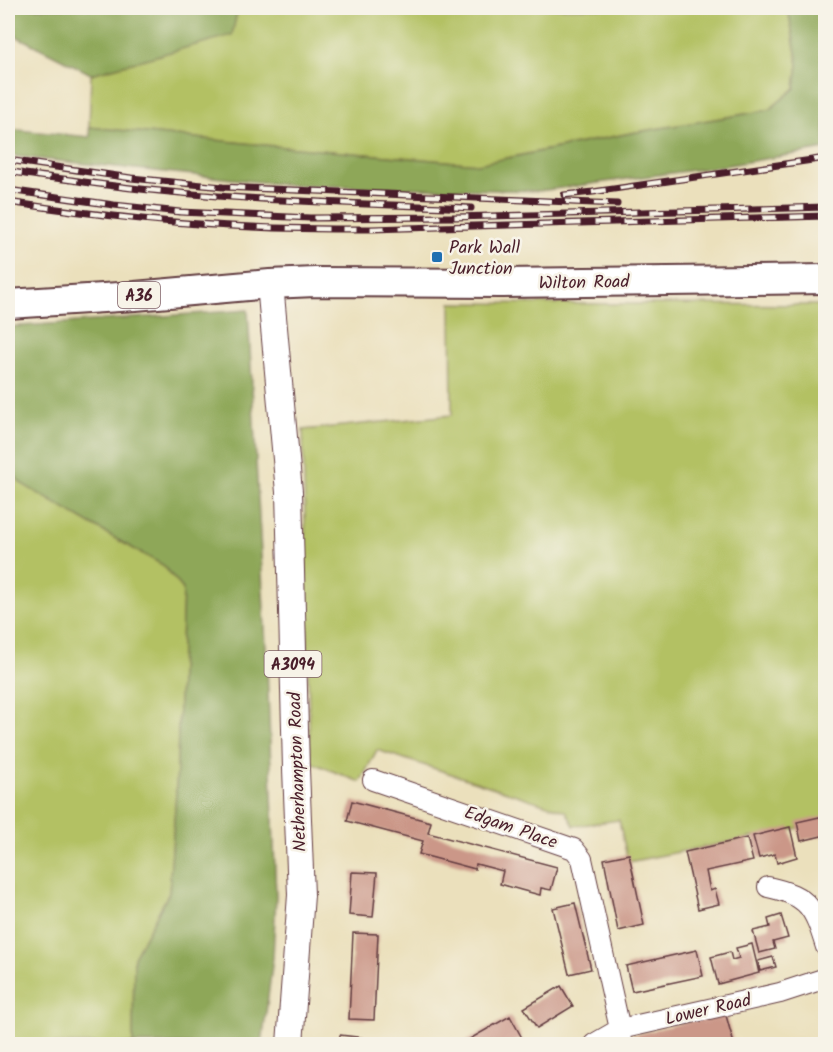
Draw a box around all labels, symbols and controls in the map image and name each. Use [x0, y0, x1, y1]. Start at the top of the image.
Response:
place label: Park Wall Junction [449, 234, 521, 284]
marker: Park Wall Junction [430, 250, 444, 264]
street label: Wilton Road [538, 268, 631, 299]
road number: A36 [118, 282, 160, 308]
road number: A3094 [264, 651, 322, 677]
street label: Netherhampton Road [281, 690, 316, 852]
street label: Edgam Place [460, 799, 561, 858]
street label: Lower Road [662, 986, 755, 1034]

